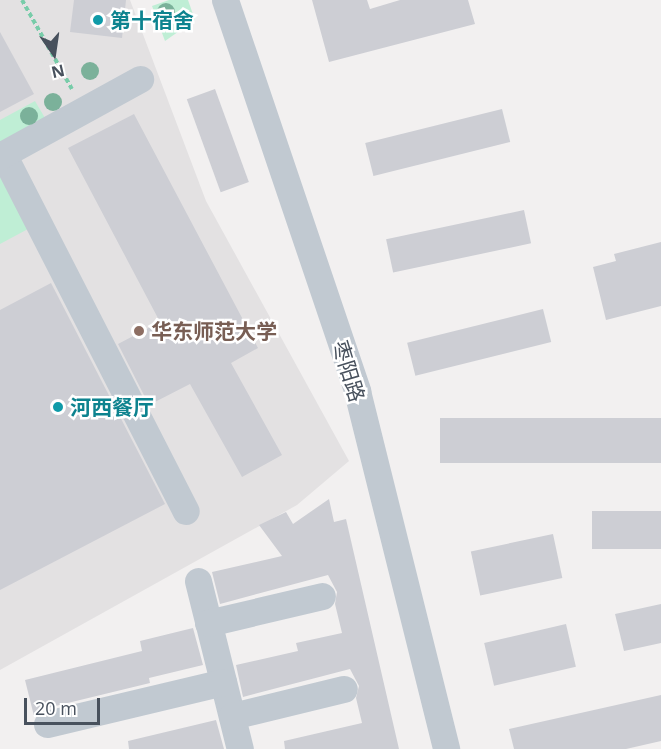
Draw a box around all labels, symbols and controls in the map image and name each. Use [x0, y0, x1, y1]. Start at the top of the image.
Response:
place label: 第十宿舍 [110, 7, 194, 33]
marker: 第十宿舍 [91, 13, 105, 27]
north arrow [24, 24, 84, 84]
text: N [49, 59, 67, 84]
place label: 华东师范大学 [151, 318, 277, 344]
marker: 华东师范大学 [132, 324, 146, 338]
street label: 枣阳路 [328, 337, 370, 405]
place label: 河西餐厅 [70, 394, 154, 420]
marker: 河西餐厅 [51, 400, 65, 414]
scale bar [27, 686, 104, 724]
text: 20 m [35, 696, 77, 720]

